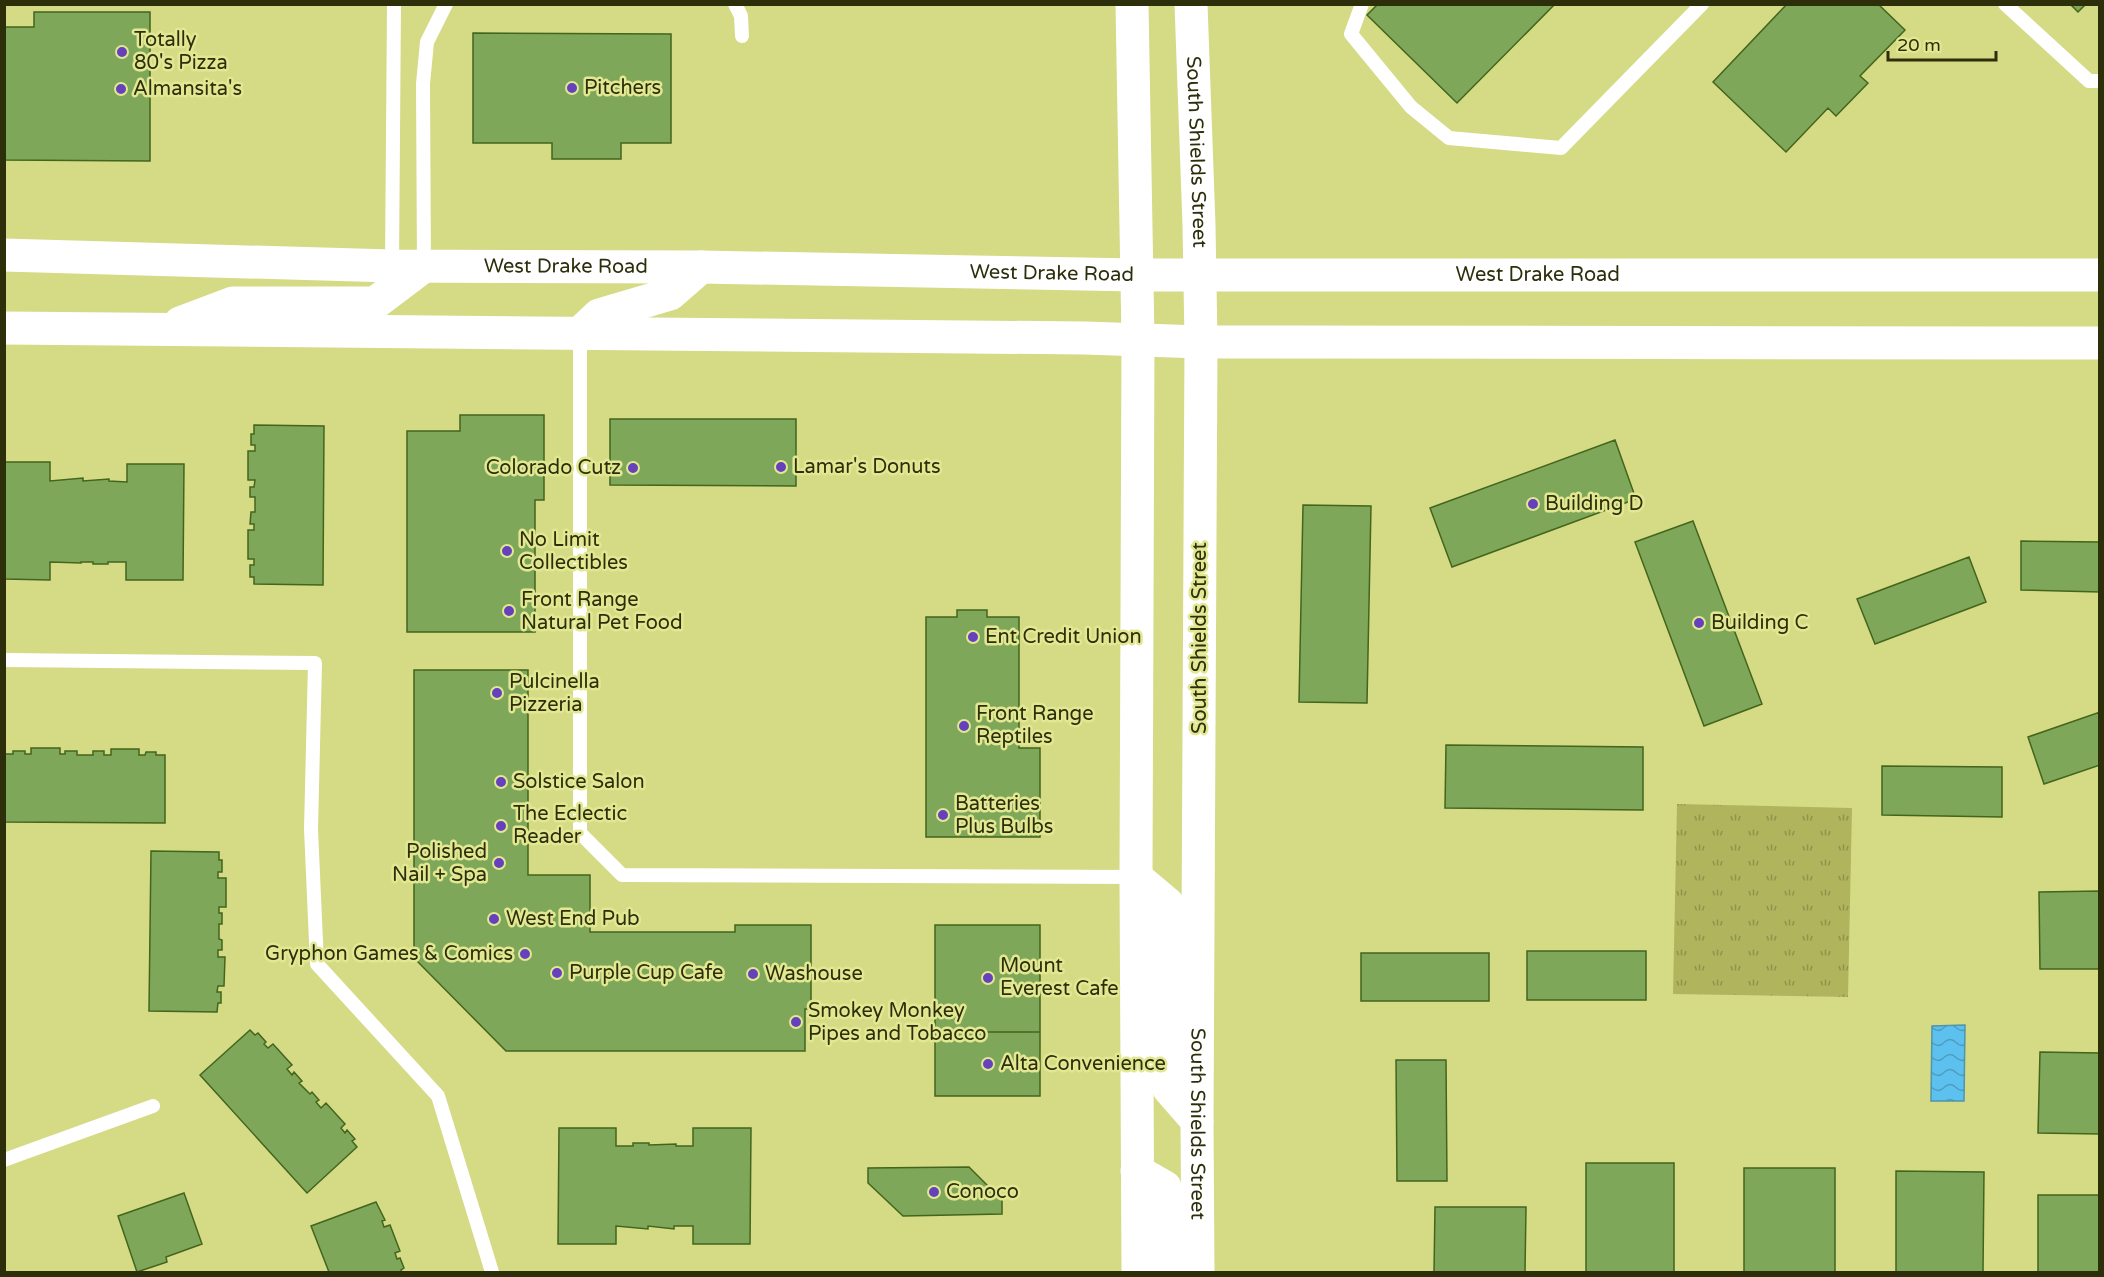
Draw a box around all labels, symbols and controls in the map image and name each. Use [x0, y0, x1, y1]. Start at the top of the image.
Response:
scale bar [1888, 24, 1996, 62]
place label: Totally 80's Pizza [134, 28, 228, 75]
text: 20 m [1897, 34, 1941, 56]
marker: Totally 80's Pizza [115, 45, 129, 59]
street label: South Shields Street [1181, 56, 1211, 248]
place label: Pitchers [584, 76, 661, 100]
place label: Almansita's [133, 77, 242, 101]
marker: Pitchers [565, 81, 579, 95]
marker: Almansita's [114, 82, 128, 96]
street label: West Drake Road [484, 254, 648, 279]
street label: West Drake Road [969, 260, 1134, 287]
street label: West Drake Road [1456, 263, 1620, 287]
place label: Lamar's Donuts [793, 455, 941, 479]
place label: Colorado Cutz [486, 456, 621, 480]
marker: Lamar's Donuts [774, 460, 788, 474]
marker: Colorado Cutz [626, 461, 640, 475]
place label: Building D [1545, 492, 1643, 516]
marker: Building D [1526, 497, 1540, 511]
place label: No Limit Collectibles [519, 528, 628, 575]
street label: South Shields Street [1188, 542, 1212, 734]
marker: No Limit Collectibles [500, 544, 514, 558]
place label: Front Range Natural Pet Food [521, 588, 683, 635]
marker: Front Range Natural Pet Food [502, 604, 516, 618]
place label: Building C [1711, 611, 1808, 635]
marker: Building C [1692, 616, 1706, 630]
place label: Ent Credit Union [985, 625, 1142, 649]
marker: Ent Credit Union [966, 630, 980, 644]
place label: Pulcinella Pizzeria [509, 670, 600, 717]
marker: Pulcinella Pizzeria [490, 686, 504, 700]
place label: Front Range Reptiles [976, 702, 1094, 749]
marker: Front Range Reptiles [957, 719, 971, 733]
place label: Solstice Salon [513, 770, 645, 794]
marker: Solstice Salon [494, 775, 508, 789]
place label: Batteries Plus Bulbs [955, 792, 1053, 839]
place label: The Eclectic Reader [513, 802, 627, 849]
marker: Batteries Plus Bulbs [936, 808, 950, 822]
marker: The Eclectic Reader [494, 819, 508, 833]
place label: Polished Nail + Spa [392, 840, 487, 887]
marker: Polished Nail + Spa [492, 856, 506, 870]
place label: West End Pub [506, 907, 640, 931]
marker: West End Pub [487, 912, 501, 926]
place label: Gryphon Games & Comics [265, 942, 513, 966]
marker: Gryphon Games & Comics [518, 947, 532, 961]
place label: Mount Everest Cafe [1000, 954, 1119, 1001]
place label: Purple Cup Cafe [569, 961, 723, 985]
place label: Washouse [765, 962, 863, 986]
marker: Purple Cup Cafe [550, 966, 564, 980]
marker: Washouse [746, 967, 760, 981]
marker: Mount Everest Cafe [981, 971, 995, 985]
place label: Smokey Monkey Pipes and Tobacco [808, 999, 986, 1046]
marker: Smokey Monkey Pipes and Tobacco [789, 1015, 803, 1029]
street label: South Shields Street [1185, 1028, 1210, 1220]
place label: Alta Convenience [1000, 1052, 1166, 1076]
marker: Alta Convenience [981, 1057, 995, 1071]
place label: Conoco [946, 1180, 1019, 1204]
marker: Conoco [927, 1185, 941, 1199]

